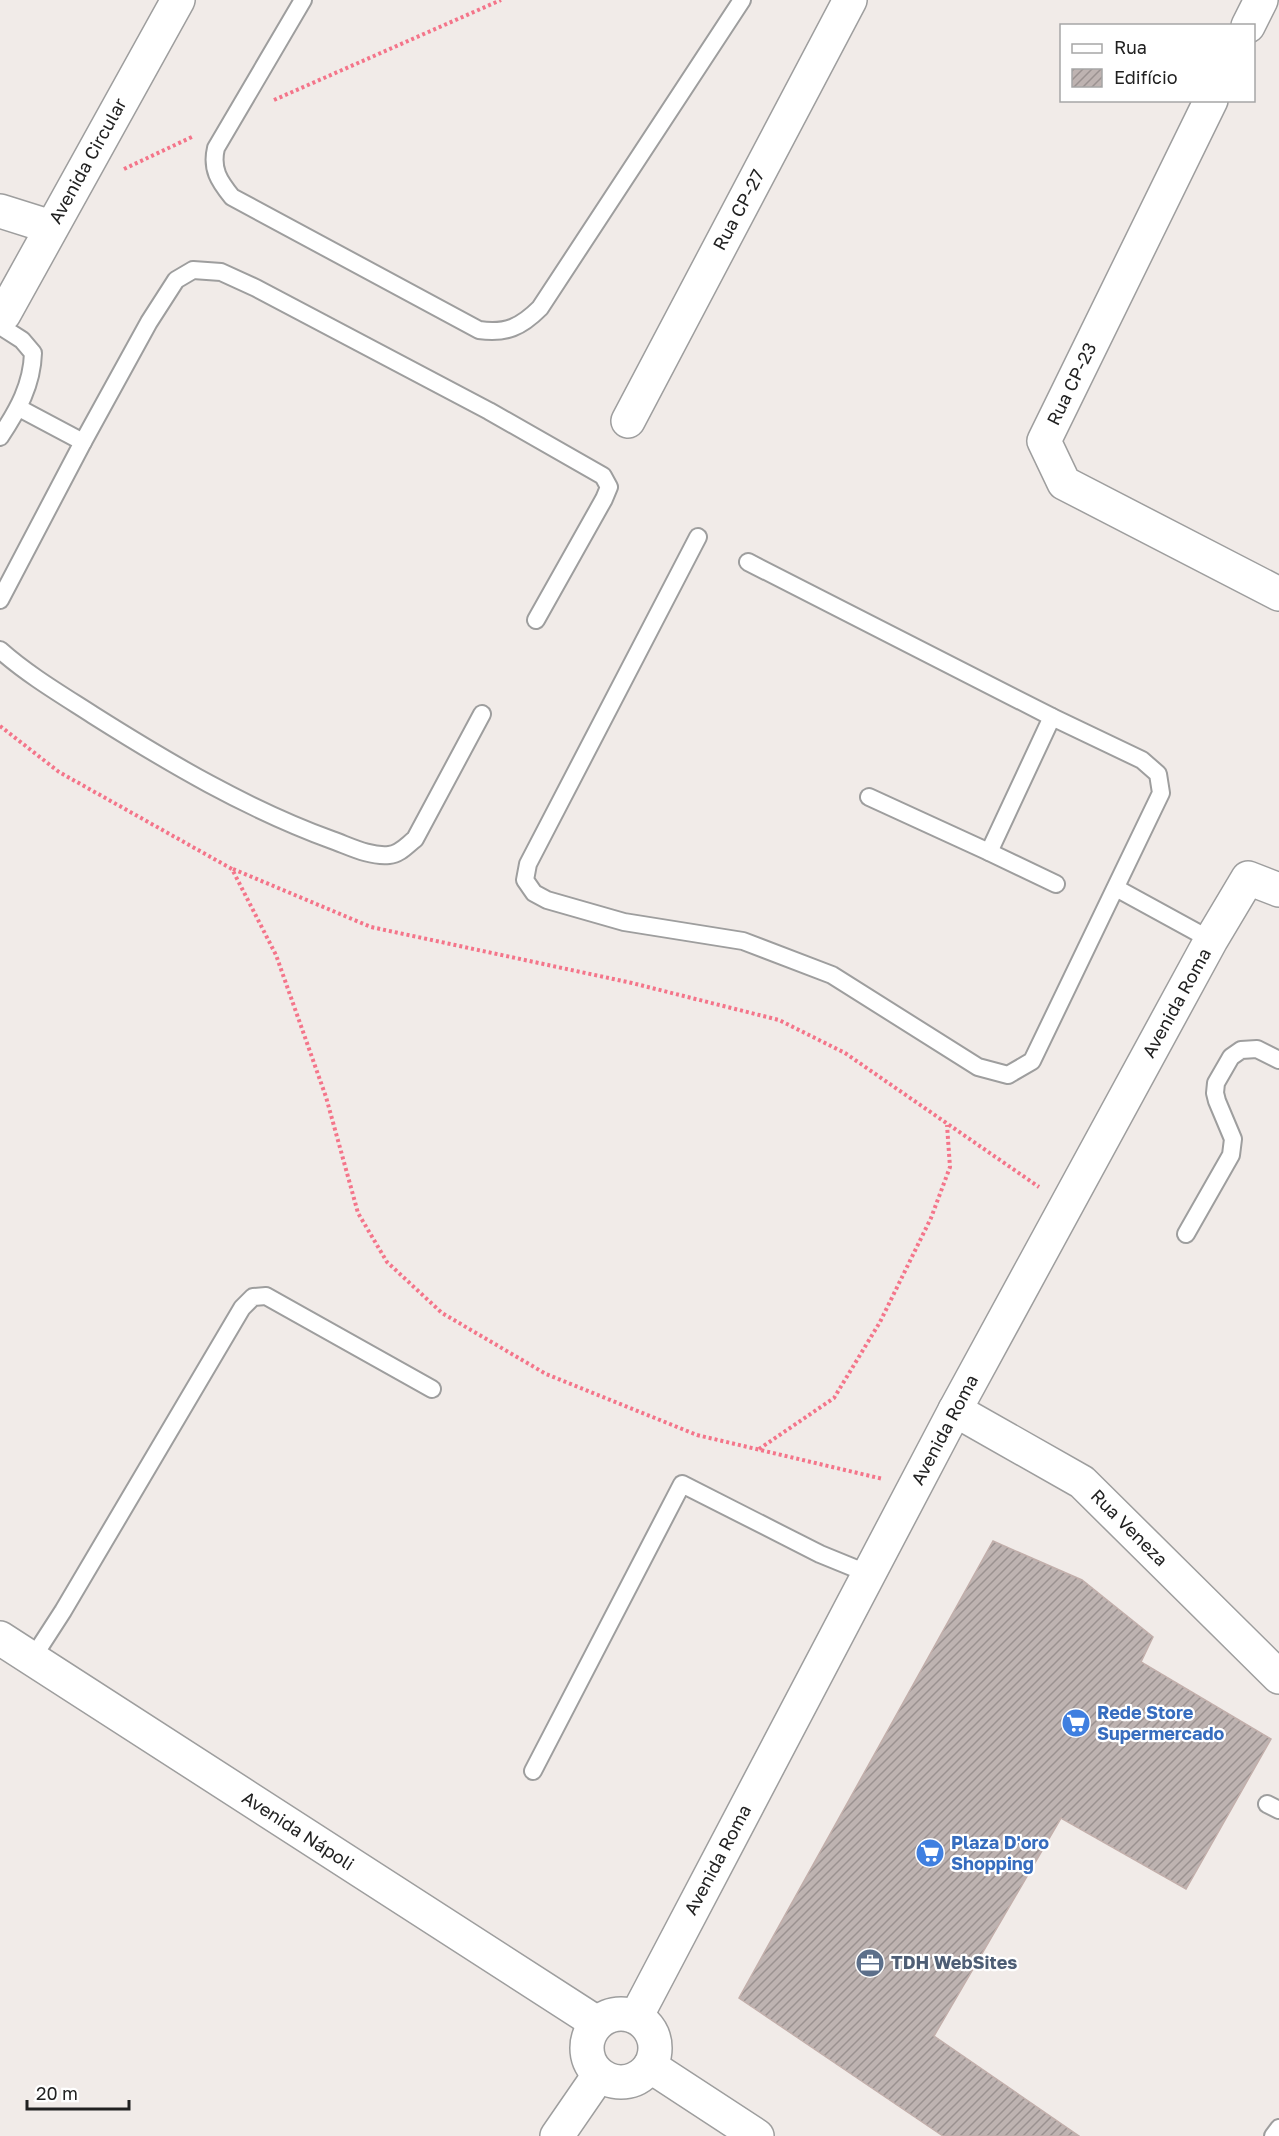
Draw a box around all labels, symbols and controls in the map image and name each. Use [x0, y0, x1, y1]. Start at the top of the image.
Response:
legend [1060, 24, 1255, 102]
text: Rua [1114, 36, 1147, 58]
text: Edifício [1114, 66, 1178, 88]
street label: Avenida Circular [43, 94, 131, 227]
street label: Rua CP-27 [708, 165, 769, 254]
street label: Rua CP-23 [1042, 339, 1101, 429]
street label: Avenida Roma [1137, 944, 1215, 1061]
street label: Avenida Roma [906, 1371, 982, 1488]
street label: Rua Veneza [1087, 1484, 1173, 1570]
place label: Rede Store Supermercado [1097, 1701, 1224, 1744]
supermarket icon: Rede Store Supermercado [1060, 1707, 1092, 1739]
street label: Avenida Nápoli [238, 1786, 359, 1875]
street label: Avenida Roma [679, 1801, 755, 1918]
place label: Plaza D'oro Shopping [951, 1831, 1049, 1874]
supermarket icon: Plaza D'oro Shopping [914, 1837, 946, 1869]
office icon: TDH WebSites [854, 1947, 886, 1979]
place label: TDH WebSites [891, 1951, 1017, 1973]
scale bar [27, 2073, 129, 2111]
text: 20 m [36, 2082, 78, 2104]

